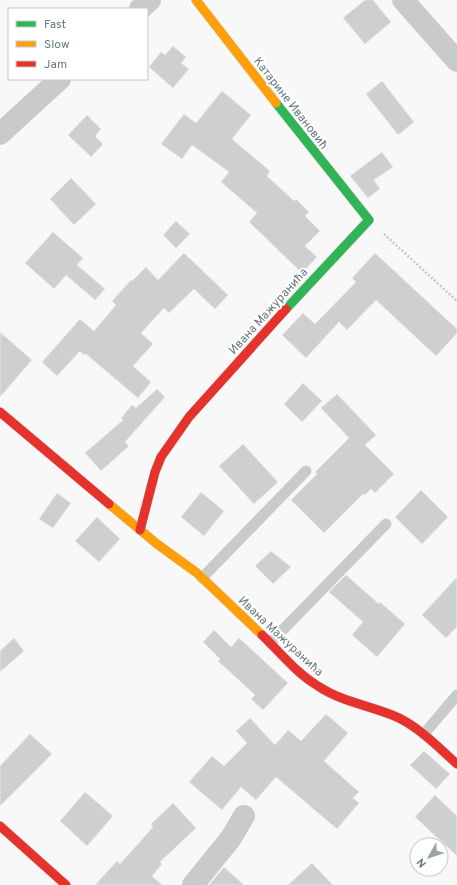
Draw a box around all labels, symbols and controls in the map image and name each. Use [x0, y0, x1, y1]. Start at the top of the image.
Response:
legend [8, 8, 148, 80]
text: Fast [44, 17, 66, 33]
text: Slow [44, 37, 70, 53]
street label: Катарине Ивановић [249, 54, 331, 153]
text: Jam [44, 57, 67, 73]
street label: Ивана Мажуранића [226, 265, 312, 358]
street label: Ивана Мажуранића [234, 593, 326, 680]
north arrow [409, 837, 449, 877]
text: N [414, 855, 430, 870]

